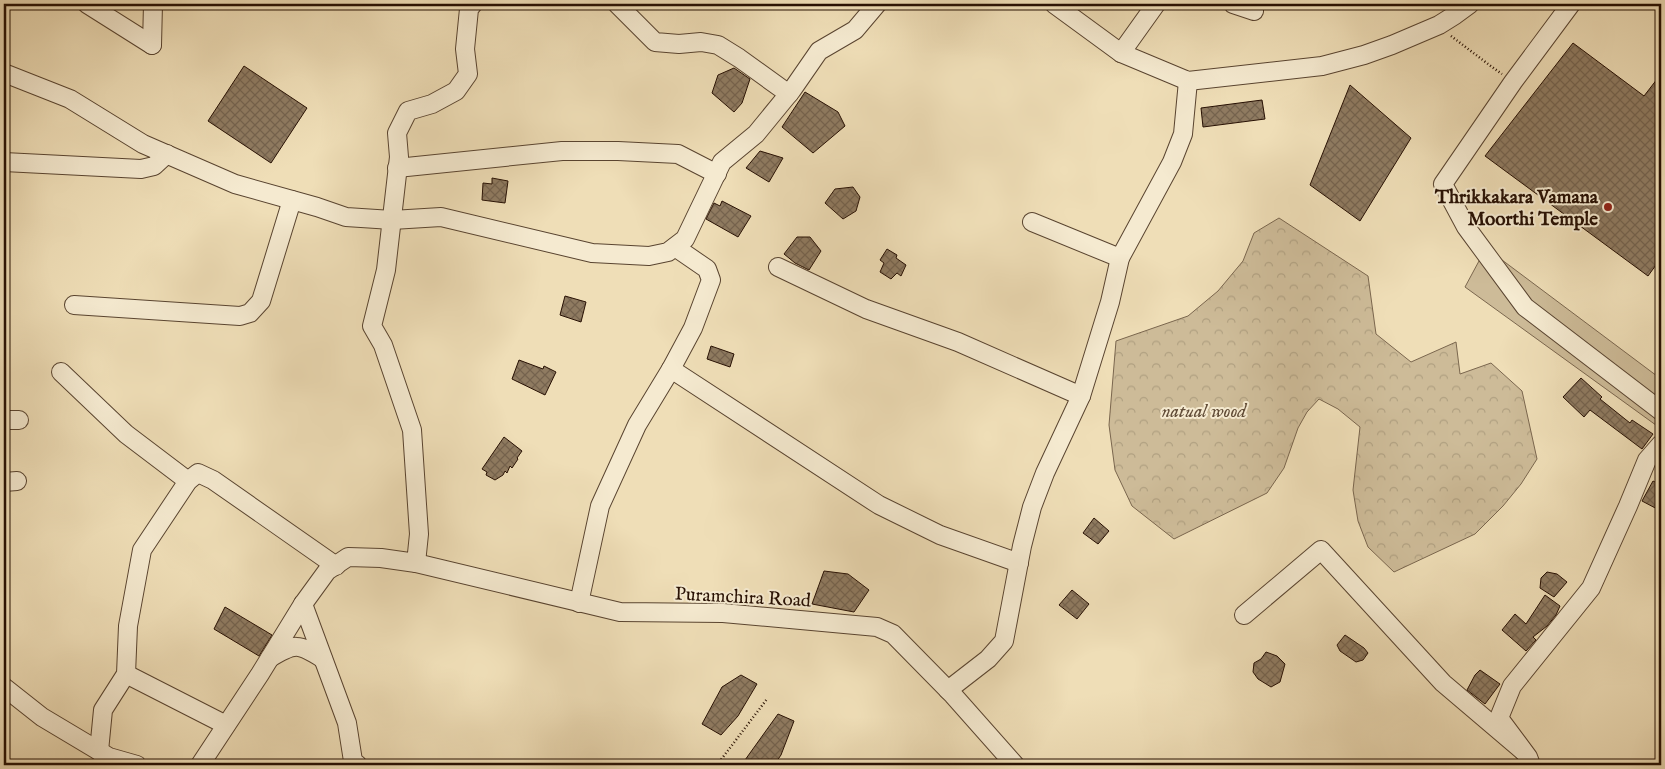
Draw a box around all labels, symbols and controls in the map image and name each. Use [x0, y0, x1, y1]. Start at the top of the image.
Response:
place label: Thrikkakara Vamana Moorthi Temple [1434, 186, 1599, 232]
marker: Thrikkakara Vamana Moorthi Temple [1602, 201, 1614, 213]
park label: natual wood [1162, 400, 1247, 424]
street label: Puramchira Road [674, 582, 812, 614]

